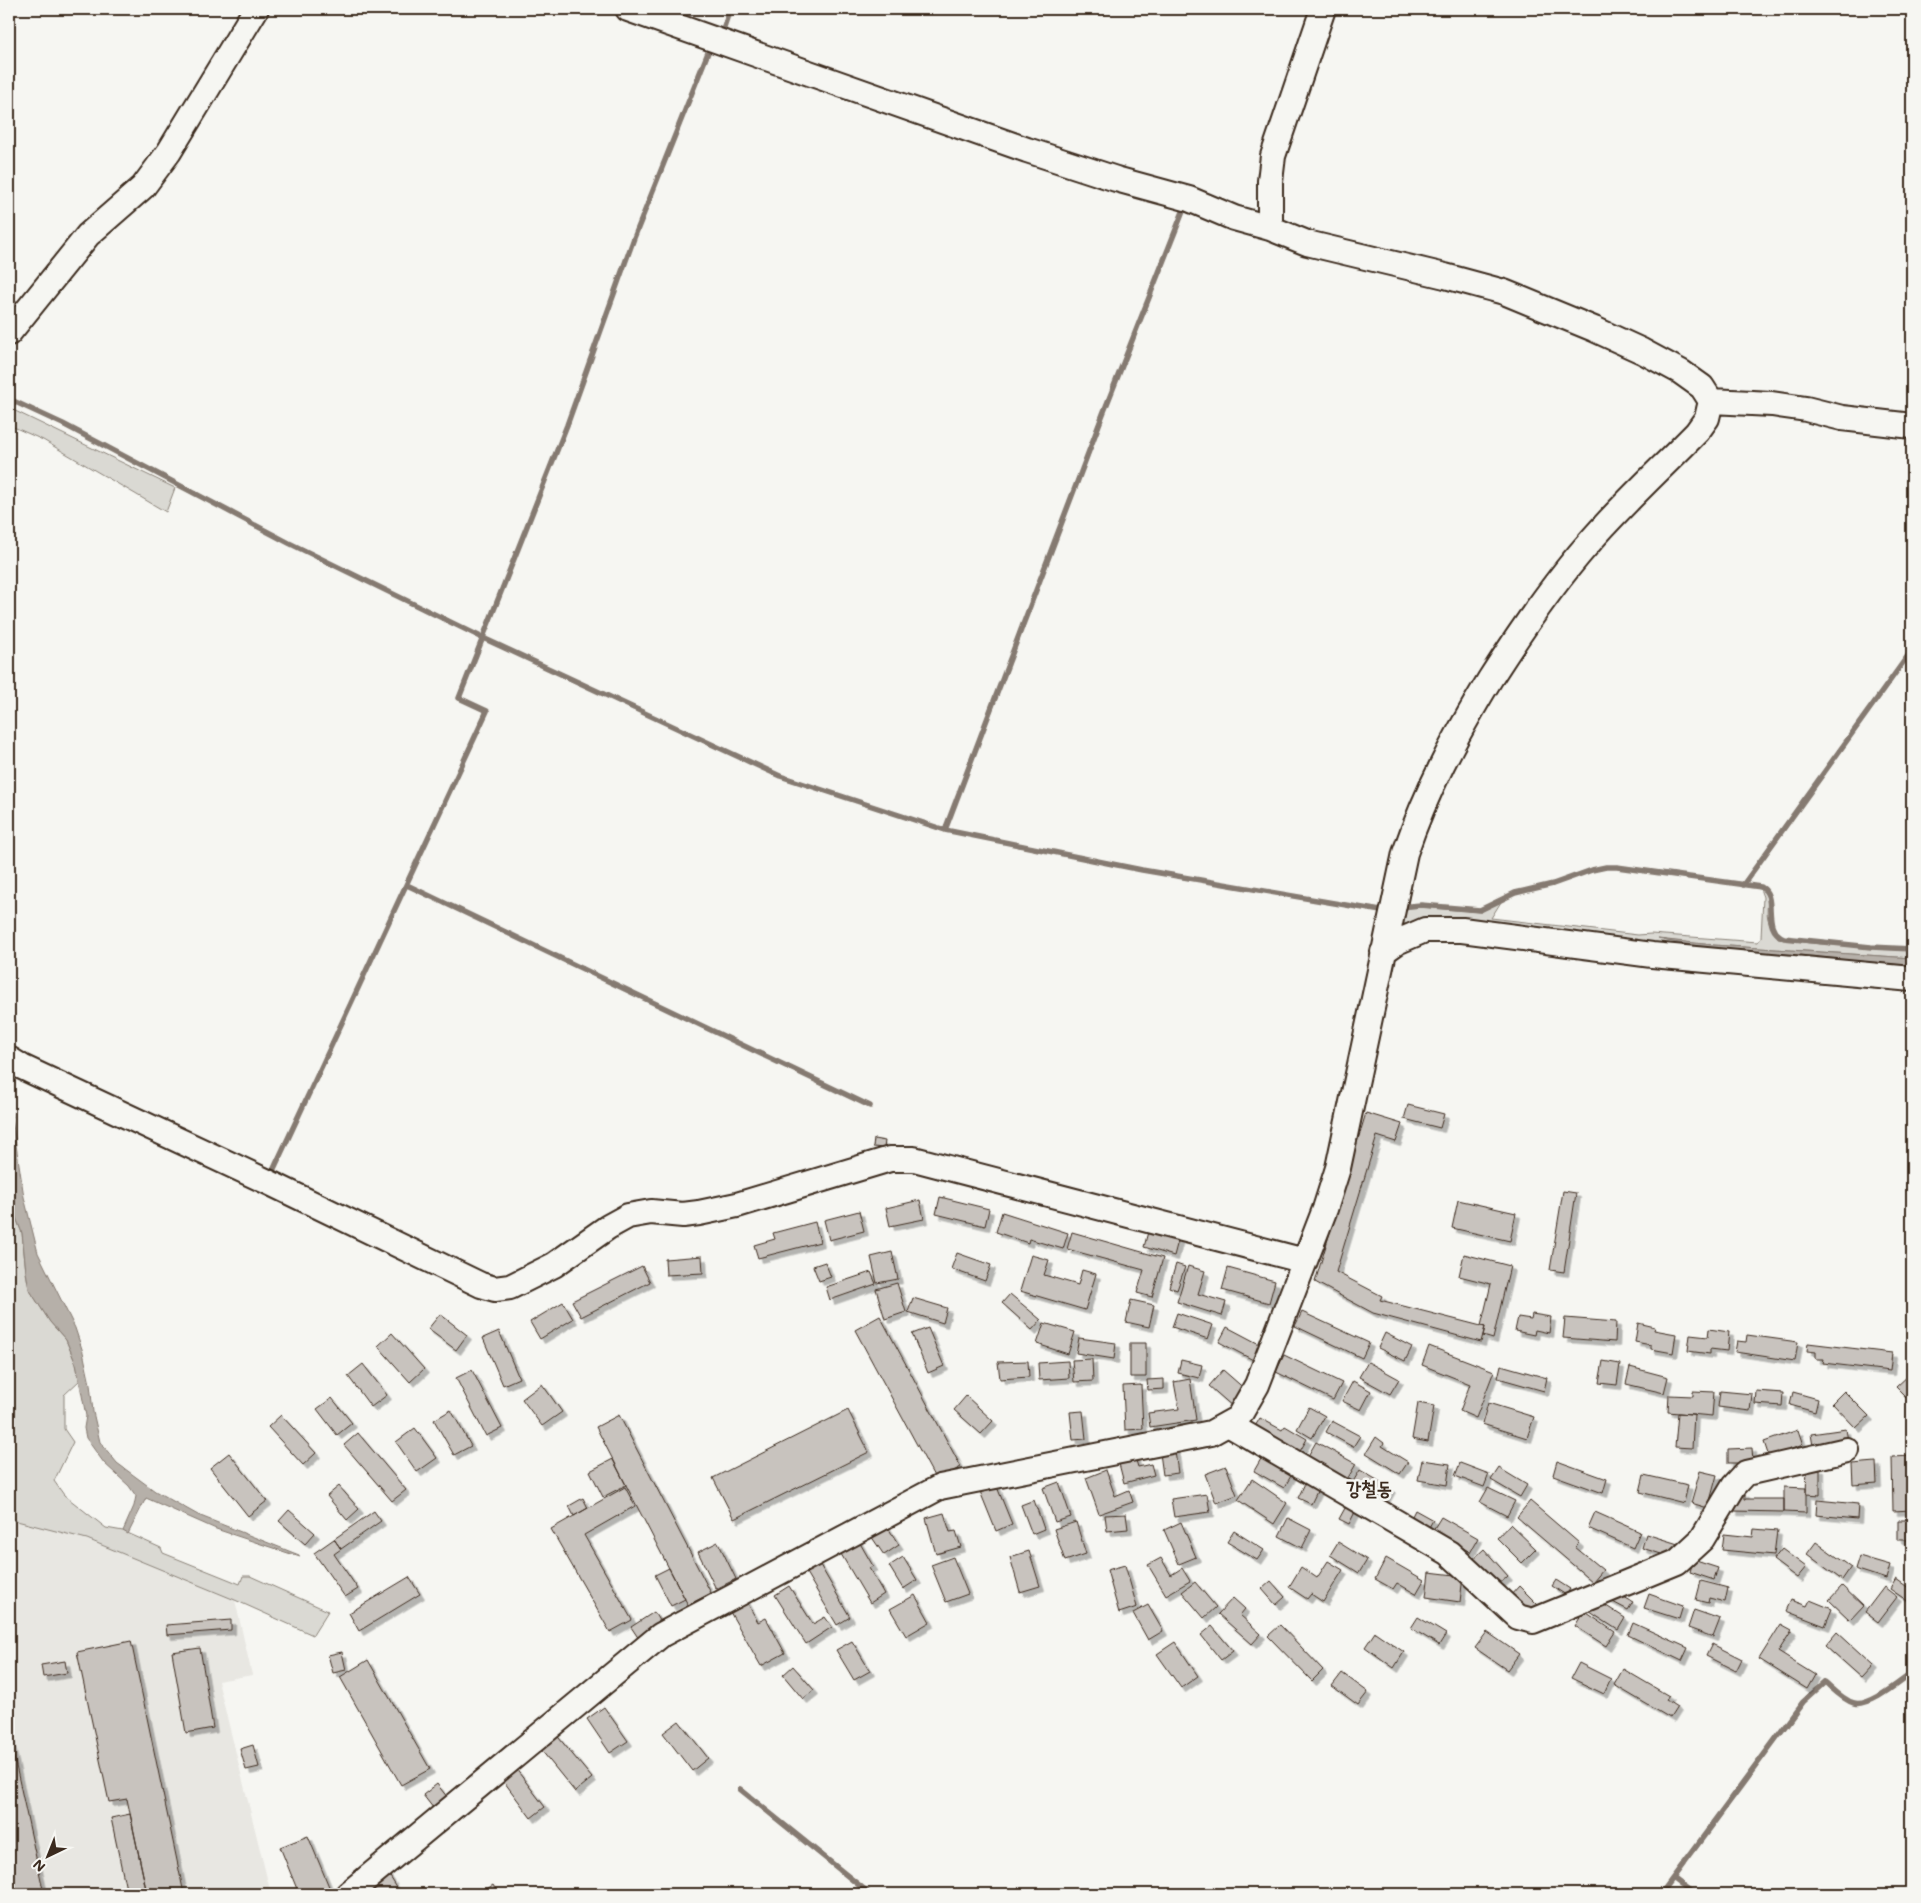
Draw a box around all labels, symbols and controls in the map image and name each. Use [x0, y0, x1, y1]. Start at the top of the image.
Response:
district label: 강철동 [1346, 1475, 1392, 1500]
north arrow [22, 1830, 72, 1880]
text: N [28, 1855, 49, 1876]

